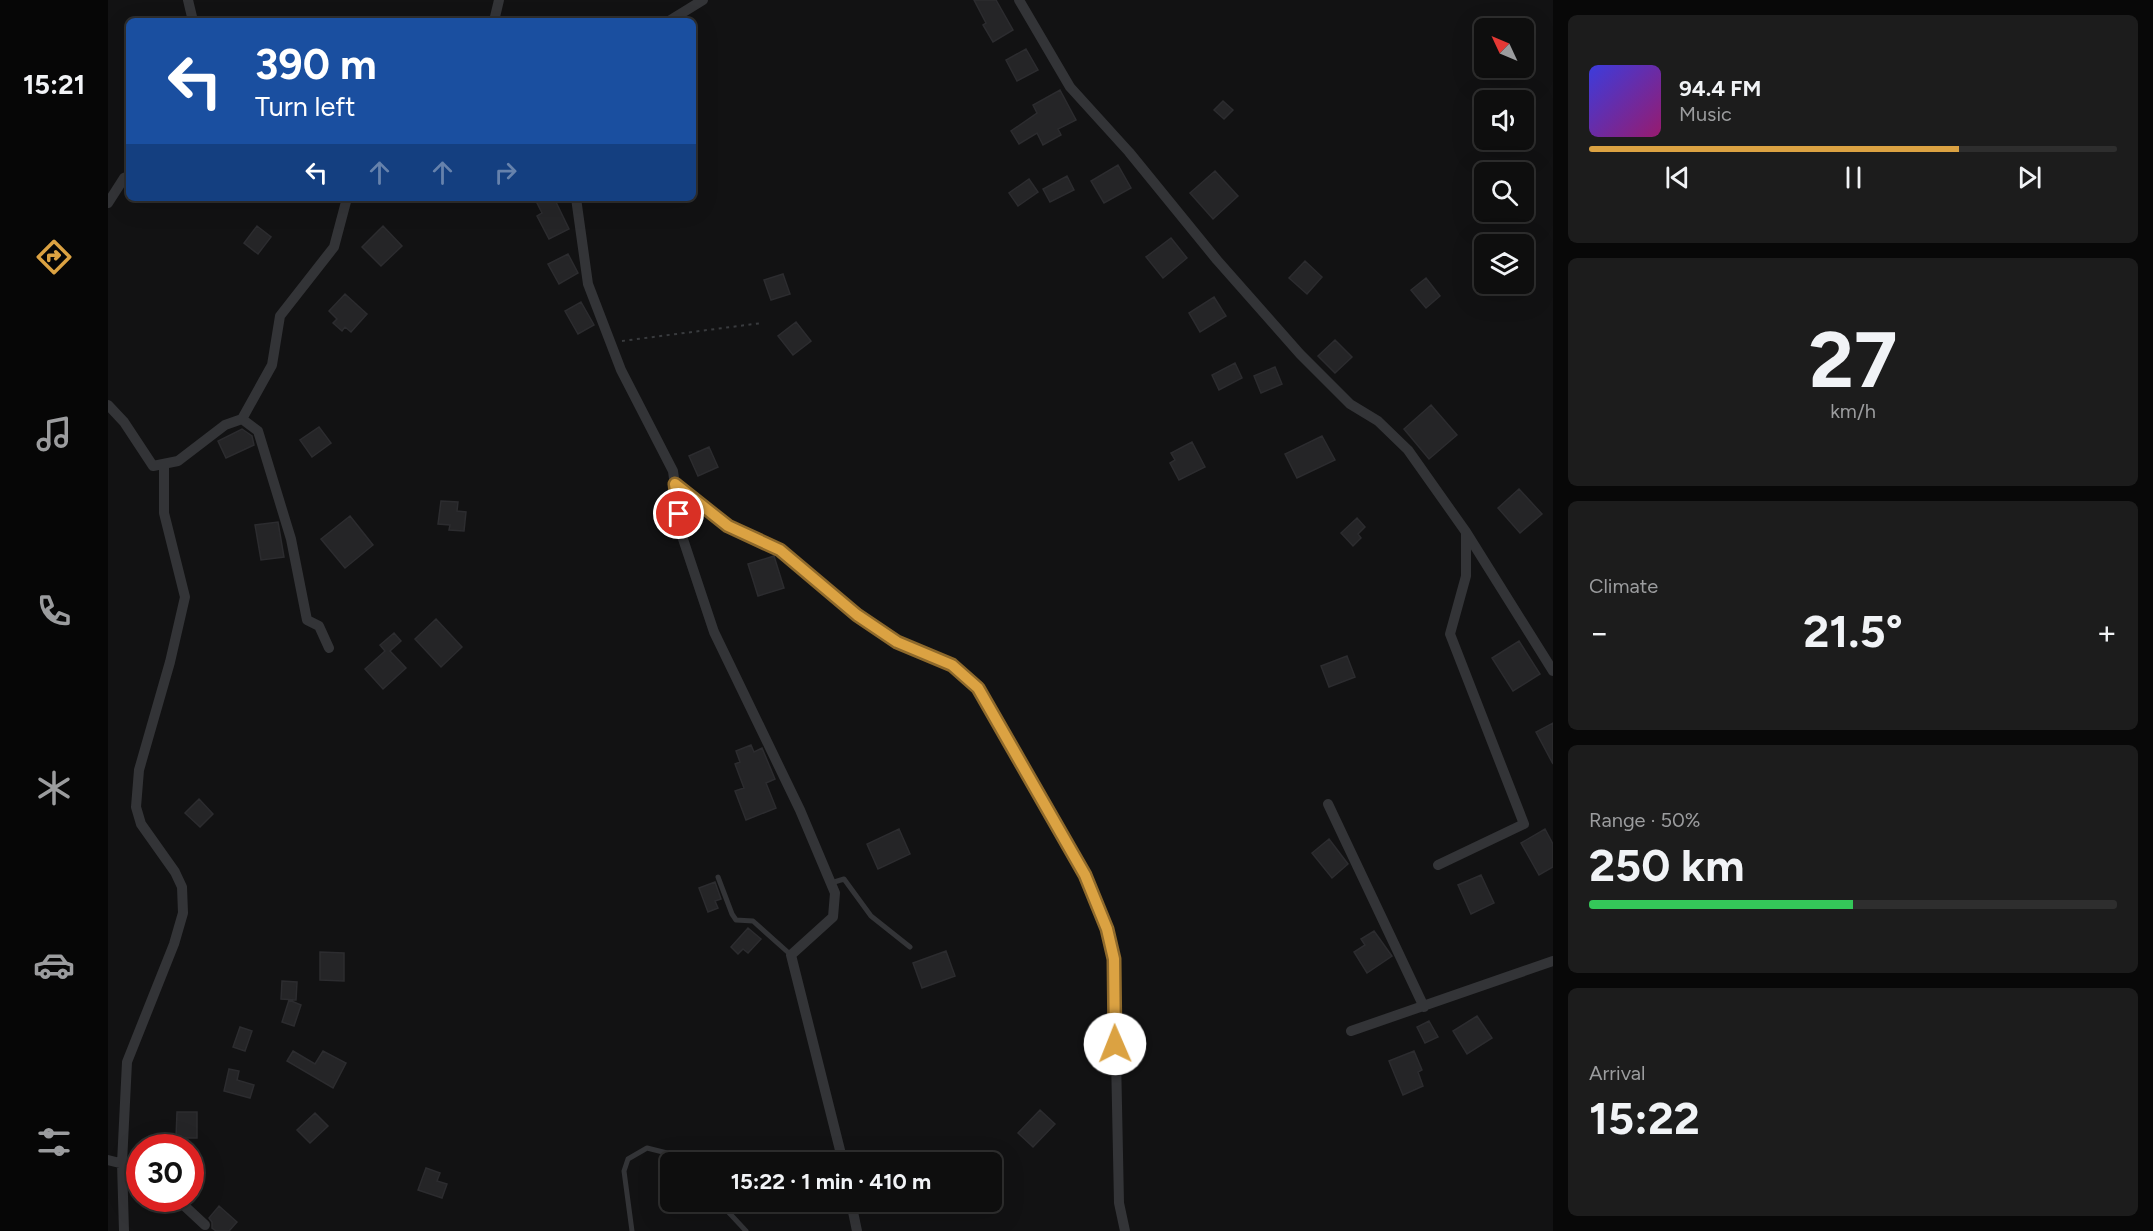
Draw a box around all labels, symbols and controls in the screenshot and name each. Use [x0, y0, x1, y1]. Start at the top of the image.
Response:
north arrow [1474, 18, 1534, 78]
map controls [1474, 18, 1534, 294]
text: 390 m [255, 39, 377, 90]
icon: left [156, 42, 234, 120]
text: 15:21 [23, 68, 85, 101]
text: 94.4 FM [1679, 75, 1761, 102]
text: Turn left [255, 90, 355, 123]
button: sound [1474, 90, 1534, 150]
text: Music [1679, 102, 1732, 126]
icon: left [300, 156, 333, 189]
icon: ahead [363, 156, 396, 189]
icon: ahead [426, 156, 459, 189]
icon: right [489, 156, 522, 189]
icon: previous [1661, 161, 1694, 194]
icon: pause [1837, 161, 1870, 194]
icon: next [2013, 161, 2046, 194]
button: search [1474, 162, 1534, 222]
button: layers [1474, 234, 1534, 294]
icon: directions [33, 236, 75, 278]
text: 27 [1809, 313, 1897, 407]
text: km/h [1830, 399, 1876, 423]
icon: music [33, 413, 75, 455]
pin [653, 488, 704, 539]
icon: arrive [662, 497, 695, 530]
text: Climate [1589, 574, 1658, 598]
icon: phone [33, 590, 75, 632]
text: 21.5° [1803, 604, 1903, 658]
text: − [1589, 613, 1610, 652]
text: + [2096, 613, 2117, 652]
icon: climate [33, 767, 75, 809]
text: Range · 50% [1589, 808, 1701, 832]
text: 250 km [1589, 838, 1745, 892]
icon: car [33, 944, 75, 986]
position arrow [1083, 1012, 1147, 1076]
text: Arrival [1589, 1061, 1645, 1085]
text: 15:22 [1589, 1091, 1700, 1145]
icon: filters [33, 1121, 75, 1163]
speed limit sign: 30 [126, 1134, 204, 1212]
text: 15:22 · 1 min · 410 m [731, 1168, 931, 1195]

